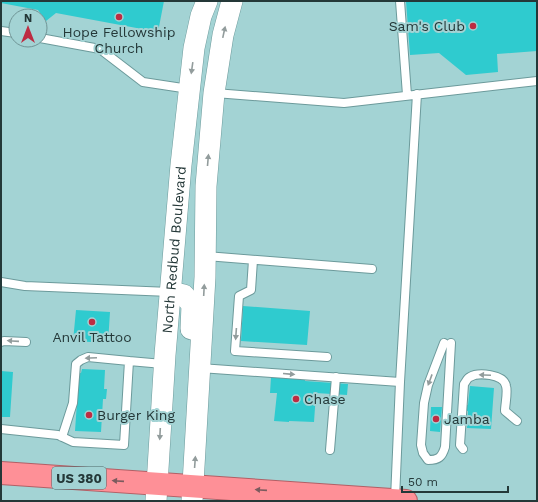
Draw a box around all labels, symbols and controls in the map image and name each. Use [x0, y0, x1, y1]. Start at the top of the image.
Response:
north arrow [8, 8, 48, 48]
text: N [24, 12, 32, 25]
marker: Hope Fellowship Church [114, 12, 124, 22]
place label: Sam's Club [389, 18, 465, 34]
marker: Sam's Club [468, 21, 478, 31]
place label: Hope Fellowship Church [63, 24, 175, 56]
one-way arrow [222, 25, 228, 38]
one-way arrow [189, 62, 195, 74]
one-way arrow [205, 154, 212, 167]
street label: North Redbud Boulevard [159, 165, 189, 334]
one-way arrow [201, 283, 207, 296]
marker: Anvil Tattoo [87, 317, 97, 327]
one-way arrow [233, 328, 240, 340]
place label: Anvil Tattoo [52, 329, 132, 345]
one-way arrow [7, 338, 19, 345]
one-way arrow [85, 355, 97, 362]
one-way arrow [283, 370, 295, 377]
one-way arrow [479, 372, 491, 379]
one-way arrow [427, 374, 433, 386]
place label: Chase [304, 391, 346, 407]
marker: Chase [291, 394, 301, 404]
place label: Burger King [97, 407, 175, 423]
marker: Burger King [84, 410, 94, 420]
place label: Jamba [444, 411, 490, 427]
marker: Jamba [431, 414, 441, 424]
one-way arrow [156, 428, 163, 440]
one-way arrow [191, 456, 198, 468]
road number: US 380 [52, 467, 106, 489]
scale bar [402, 468, 508, 494]
text: 50 m [408, 475, 438, 489]
one-way arrow [112, 477, 124, 484]
one-way arrow [255, 487, 267, 494]

